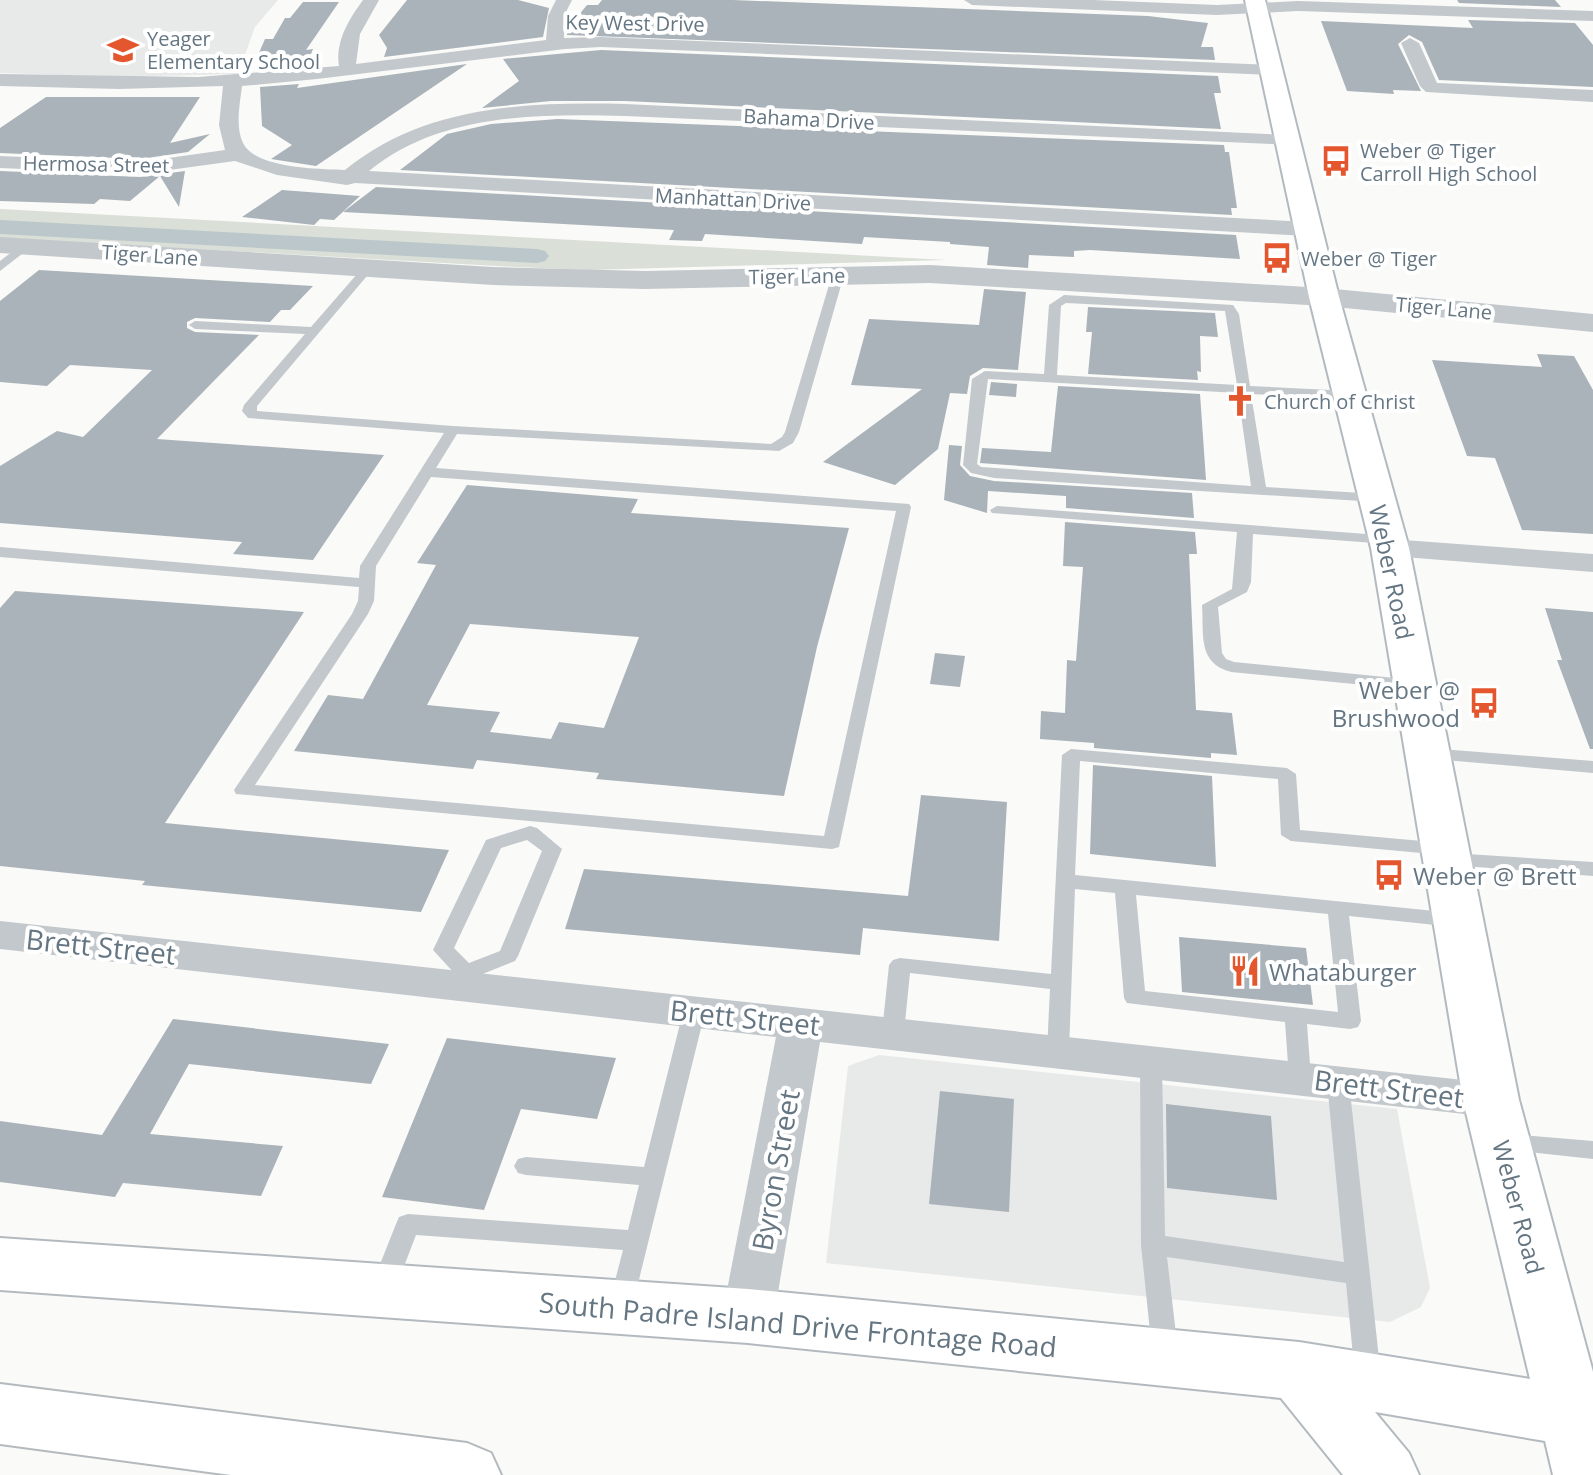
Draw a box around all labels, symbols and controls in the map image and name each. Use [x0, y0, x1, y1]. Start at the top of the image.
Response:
street label: Key West Drive [565, 8, 705, 38]
place label: Yeager Elementary School [147, 25, 320, 75]
school or university icon: Yeager Elementary School [106, 33, 140, 67]
street label: Bahama Drive [743, 102, 875, 136]
place label: Weber @ Tiger Carroll High School [1360, 137, 1537, 187]
bus stop icon: Weber @ Tiger Carroll High School [1319, 144, 1353, 178]
street label: Hermosa Street [23, 149, 169, 179]
street label: Manhattan Drive [654, 181, 812, 217]
street label: Tiger Lane [101, 238, 199, 272]
bus stop icon: Weber @ Tiger [1260, 241, 1294, 275]
place label: Weber @ Tiger [1301, 245, 1437, 272]
street label: Tiger Lane [748, 262, 846, 290]
street label: Tiger Lane [1395, 290, 1493, 326]
church icon: Church of Christ [1223, 384, 1257, 418]
place label: Church of Christ [1264, 388, 1415, 415]
street label: Weber Road [1362, 502, 1422, 642]
place label: Weber @ Brushwood [1332, 673, 1460, 734]
bus stop icon: Weber @ Brushwood [1467, 686, 1501, 720]
bus stop icon: Weber @ Brett [1372, 858, 1406, 892]
place label: Weber @ Brett [1413, 859, 1577, 892]
street label: Brett Street [24, 919, 178, 973]
restaurant icon: Whataburger [1228, 954, 1262, 988]
place label: Whataburger [1269, 955, 1417, 988]
street label: Brett Street [668, 990, 822, 1044]
street label: Brett Street [1312, 1060, 1466, 1116]
street label: Byron Street [742, 1086, 808, 1254]
street label: Weber Road [1485, 1137, 1553, 1277]
street label: South Padre Island Drive Frontage Road [538, 1282, 1058, 1366]

